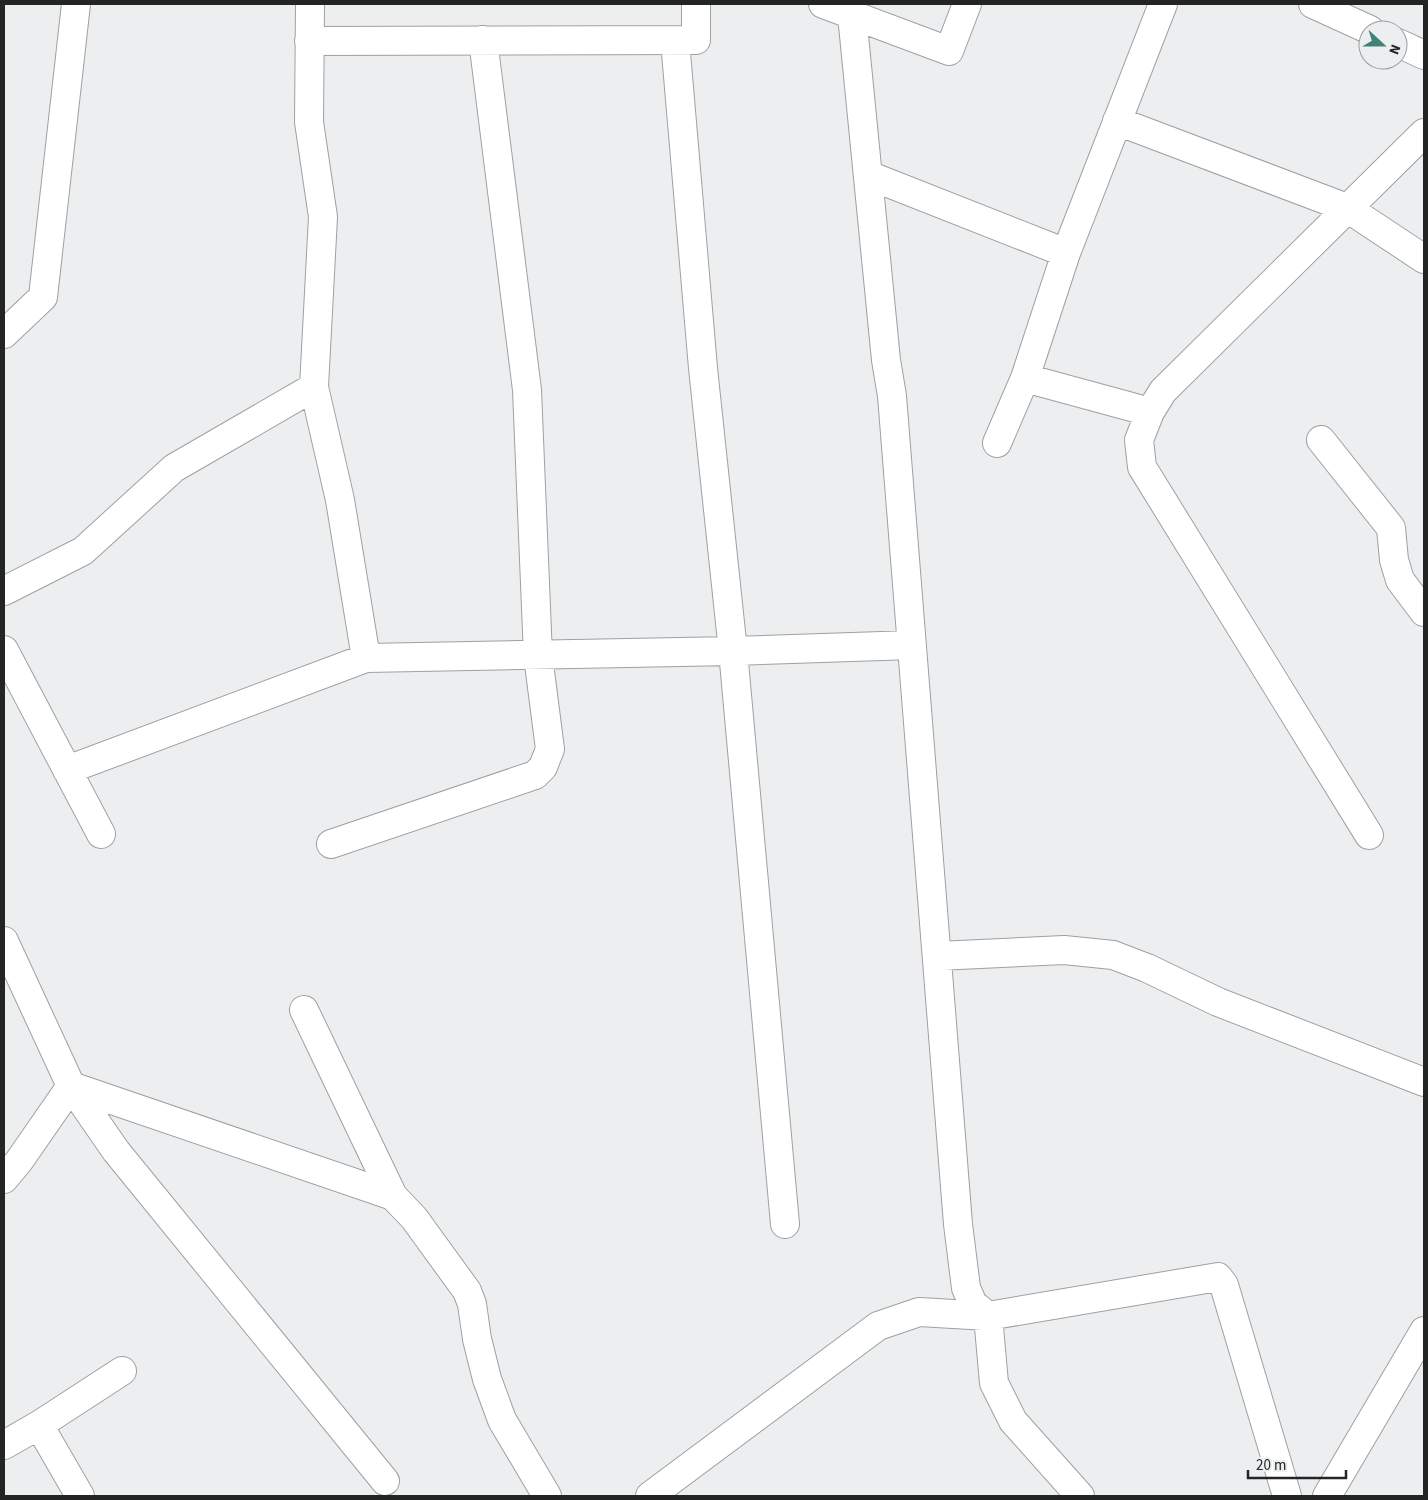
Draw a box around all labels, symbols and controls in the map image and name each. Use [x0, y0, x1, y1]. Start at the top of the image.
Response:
north arrow [1358, 20, 1408, 70]
text: N [1383, 41, 1405, 57]
scale bar [1248, 1448, 1346, 1480]
text: 20 m [1256, 1455, 1286, 1476]

